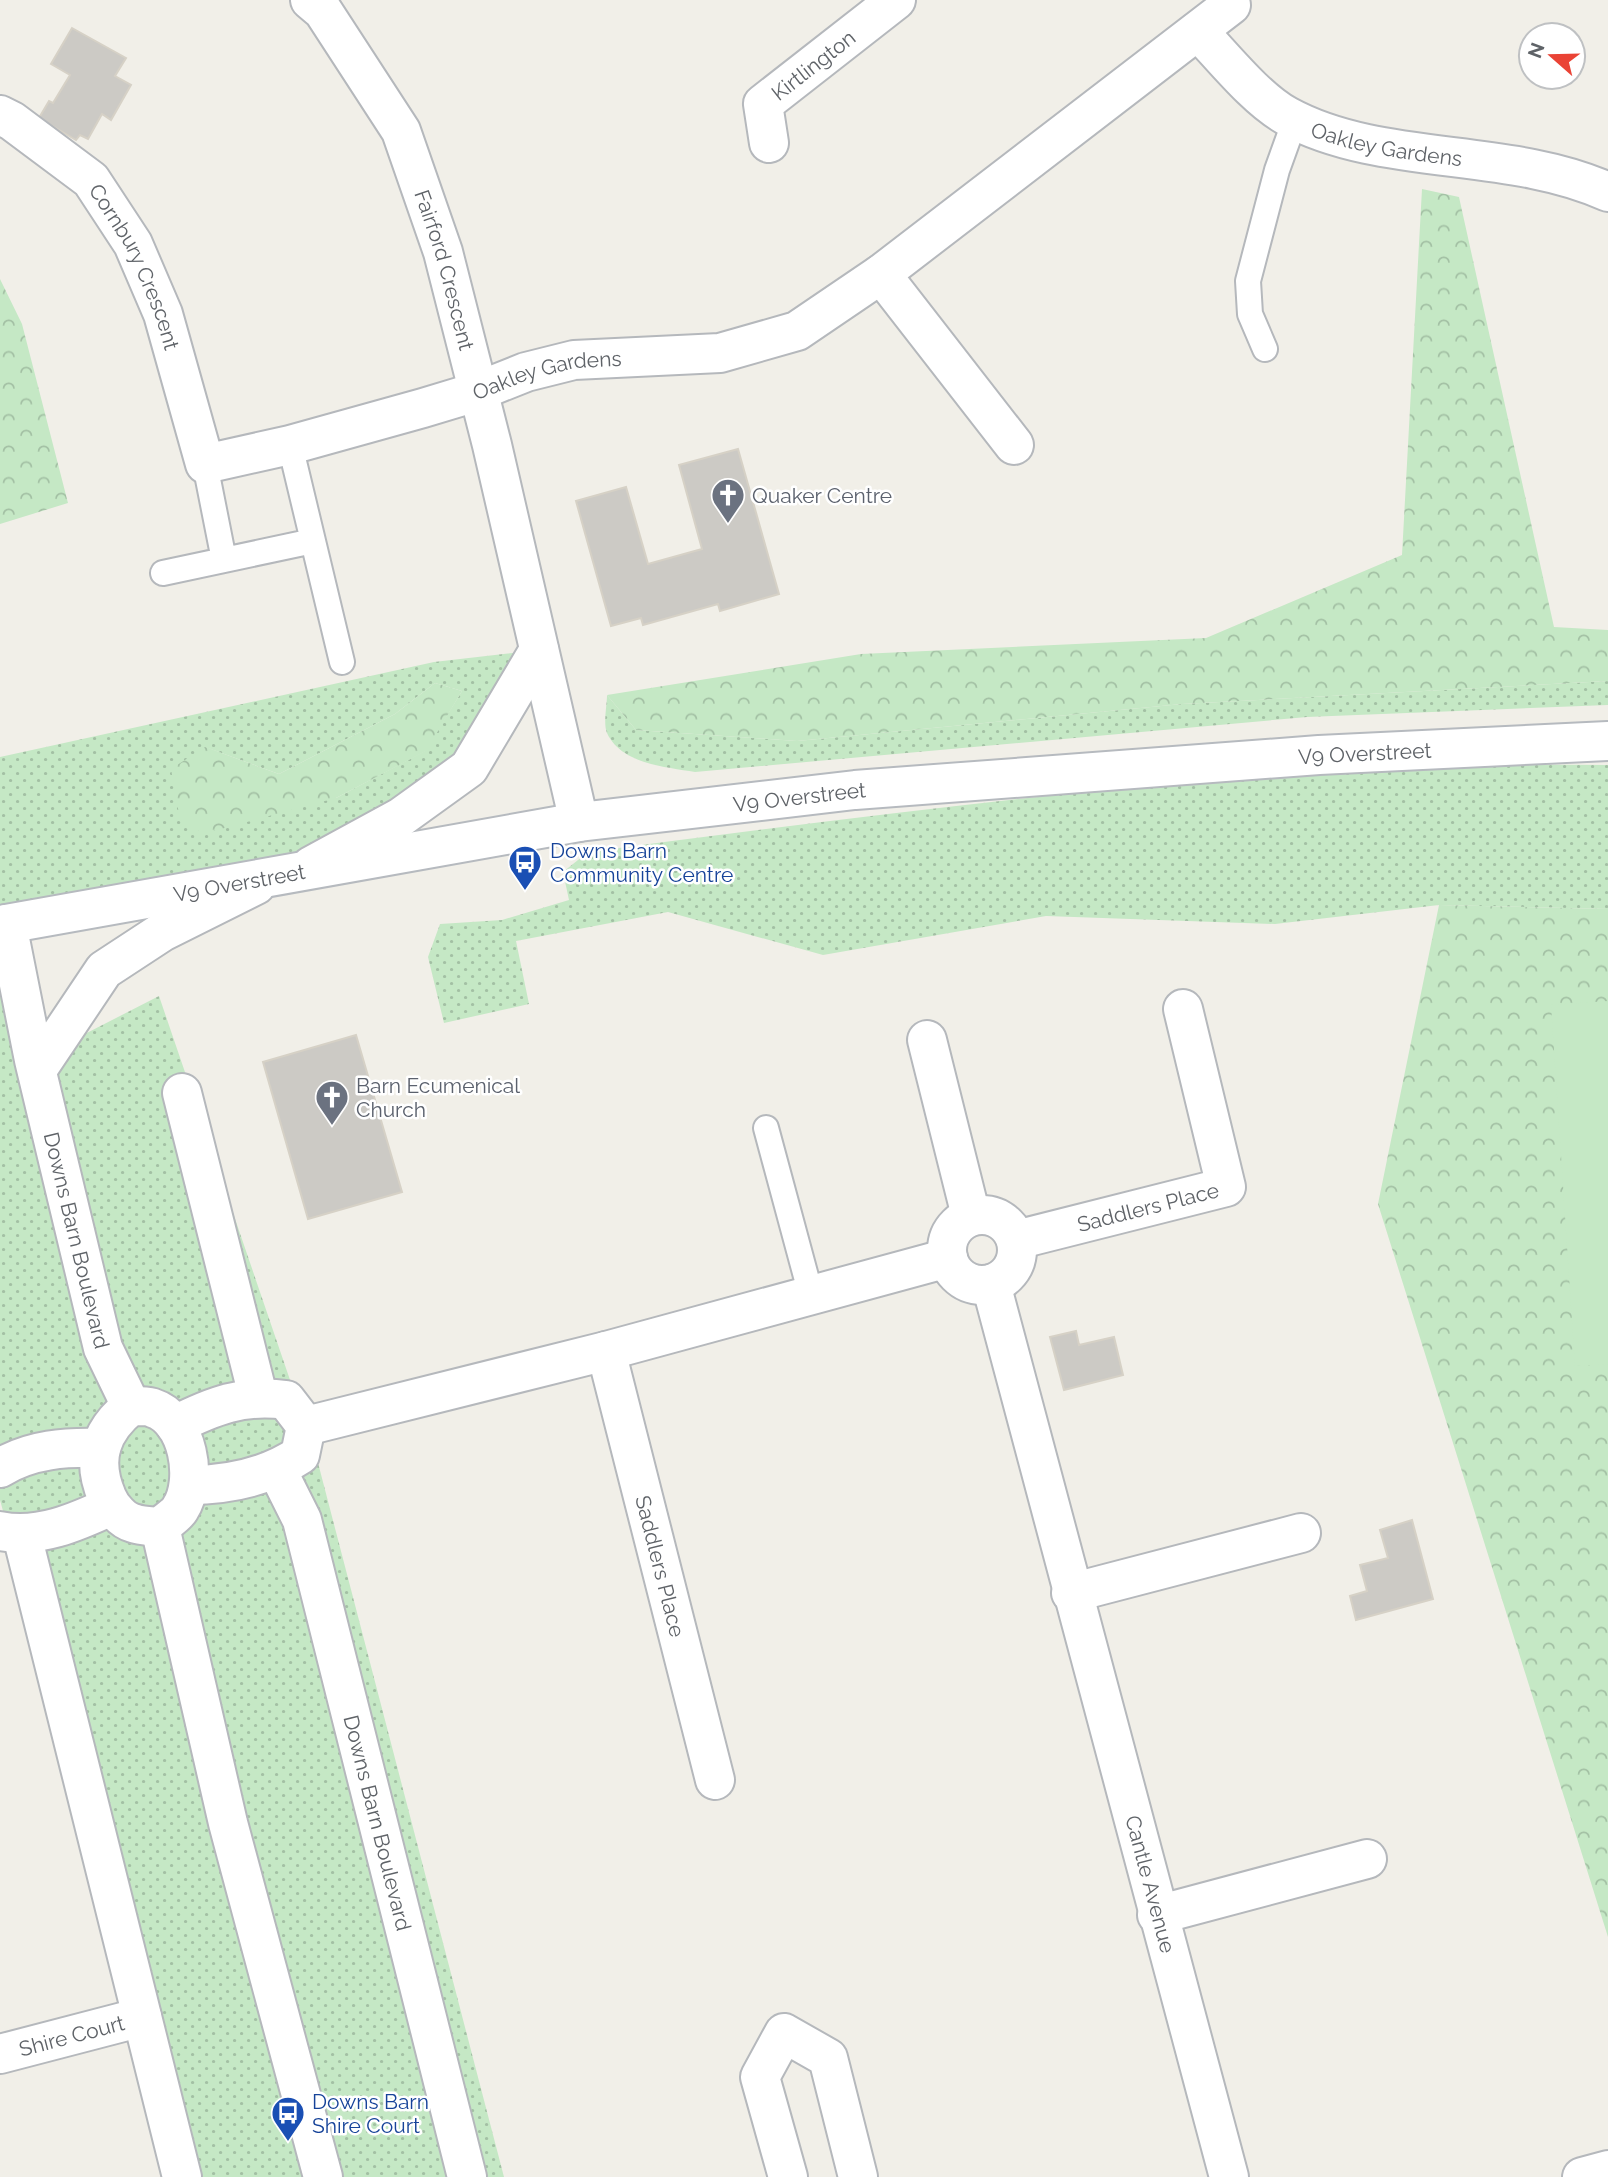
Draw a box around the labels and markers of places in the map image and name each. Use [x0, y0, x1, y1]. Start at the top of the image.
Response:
church icon: Quaker Centre [709, 476, 747, 525]
place label: Quaker Centre [752, 483, 892, 508]
place label: Downs Barn Community Centre [550, 838, 733, 887]
bus stop icon: Downs Barn Community Centre [506, 843, 544, 892]
place label: Barn Ecumenical Church [356, 1073, 520, 1122]
church icon: Barn Ecumenical Church [313, 1078, 351, 1127]
place label: Downs Barn Shire Court [312, 2089, 429, 2138]
bus stop icon: Downs Barn Shire Court [269, 2094, 307, 2143]

